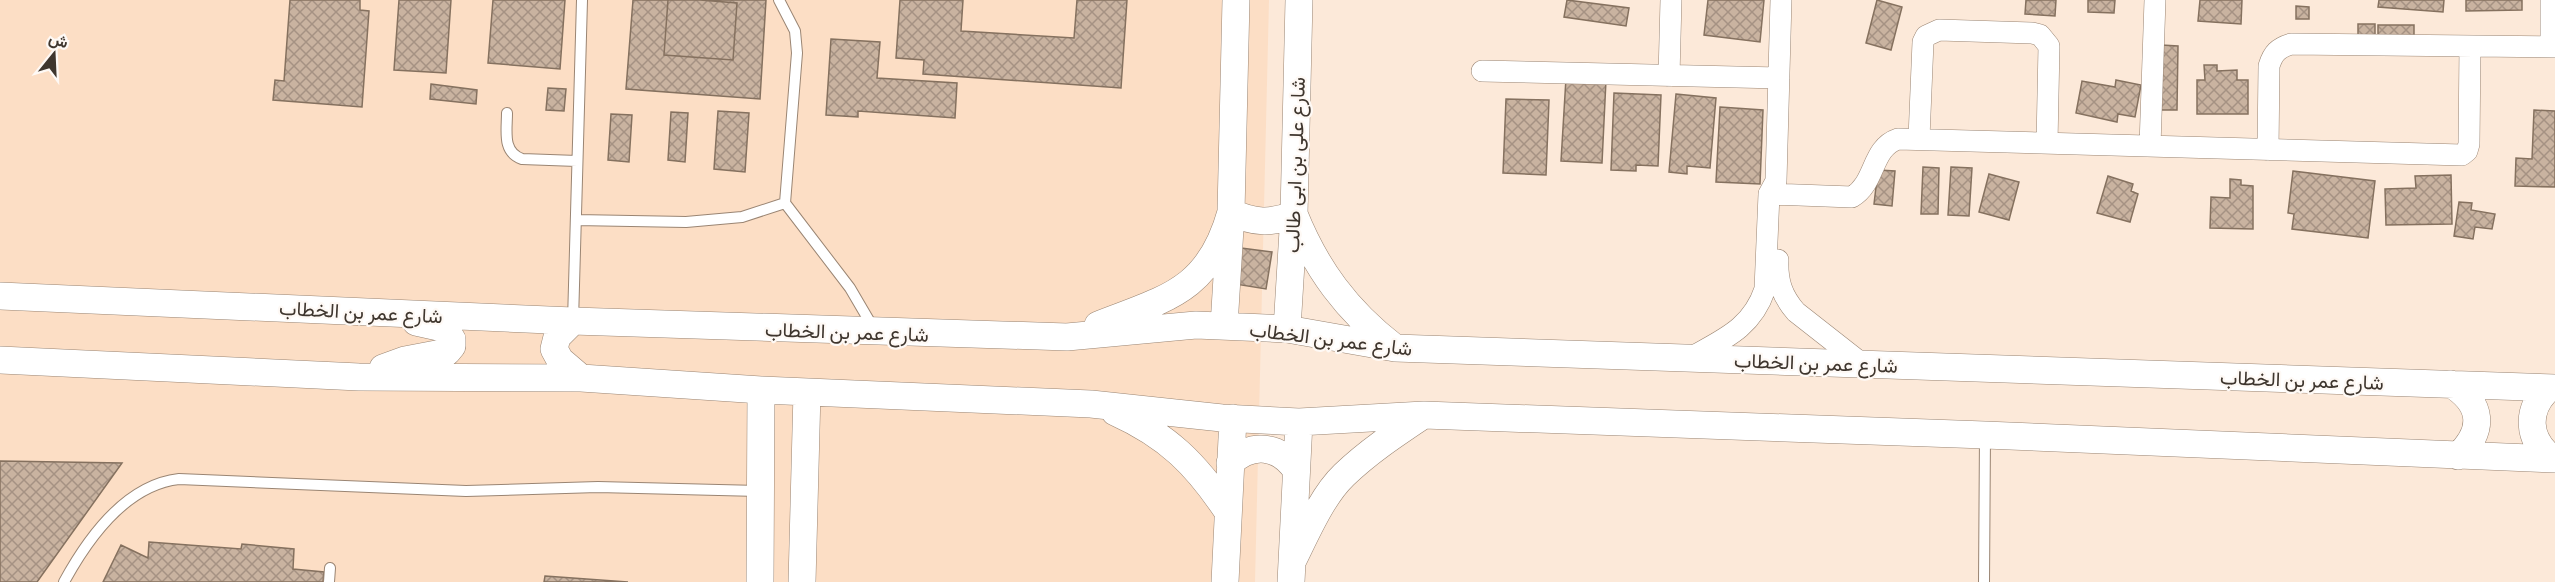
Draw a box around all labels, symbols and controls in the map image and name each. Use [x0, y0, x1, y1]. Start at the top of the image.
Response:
north arrow [24, 24, 84, 84]
text: ش [46, 27, 71, 52]
street label: شارع على بن ابى طالب [1279, 77, 1312, 254]
street label: شارع عمر بن الخطاب [278, 295, 443, 330]
street label: شارع عمر بن الخطاب [765, 316, 929, 349]
street label: شارع عمر بن الخطاب [1248, 316, 1414, 363]
street label: شارع عمر بن الخطاب [1734, 347, 1898, 380]
street label: شارع عمر بن الخطاب [2220, 364, 2384, 397]

